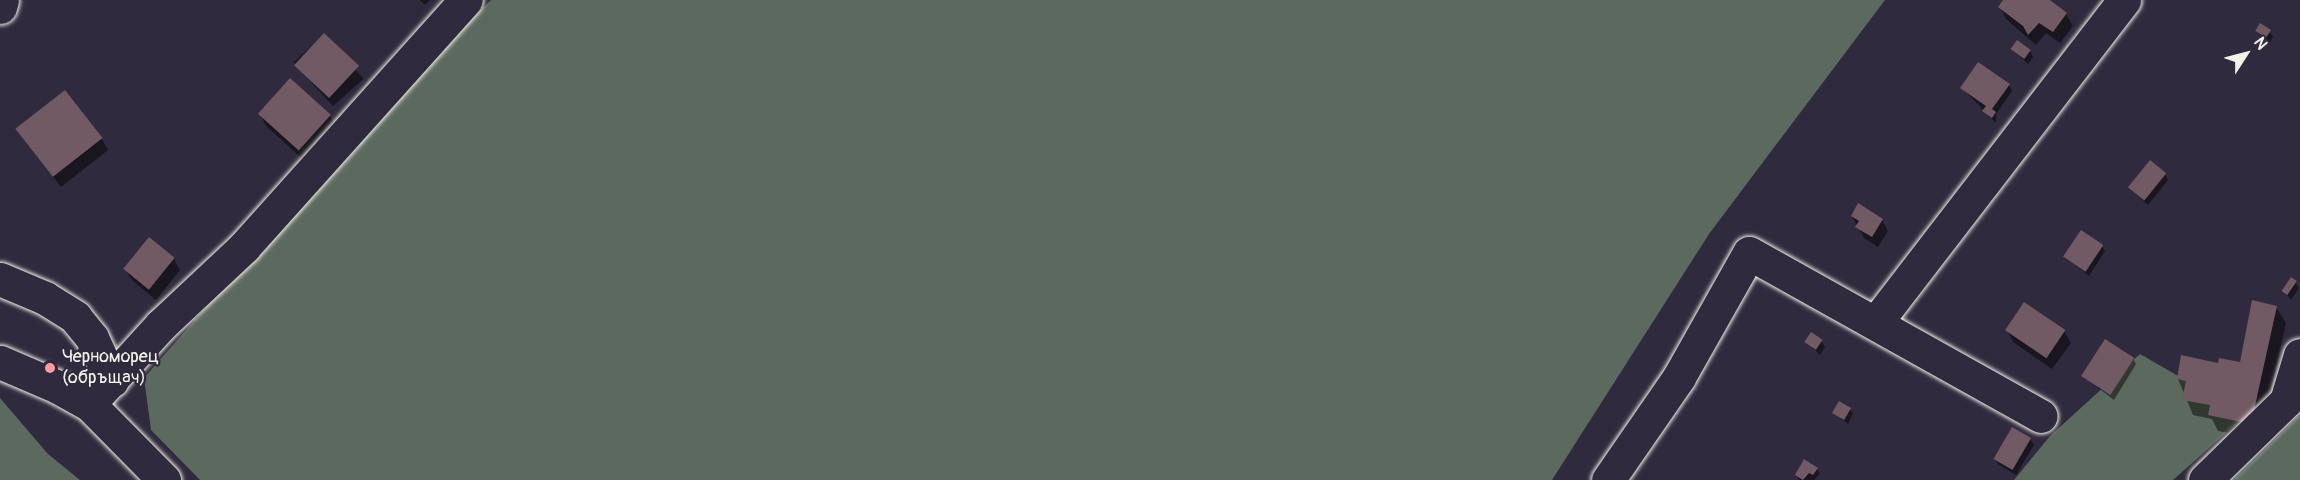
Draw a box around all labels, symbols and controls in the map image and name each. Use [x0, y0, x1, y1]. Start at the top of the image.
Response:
north arrow [2216, 24, 2276, 84]
text: N [2249, 33, 2272, 54]
place label: Черноморец (обръщач) [62, 347, 159, 389]
marker: Черноморец (обръщач) [43, 361, 57, 375]

